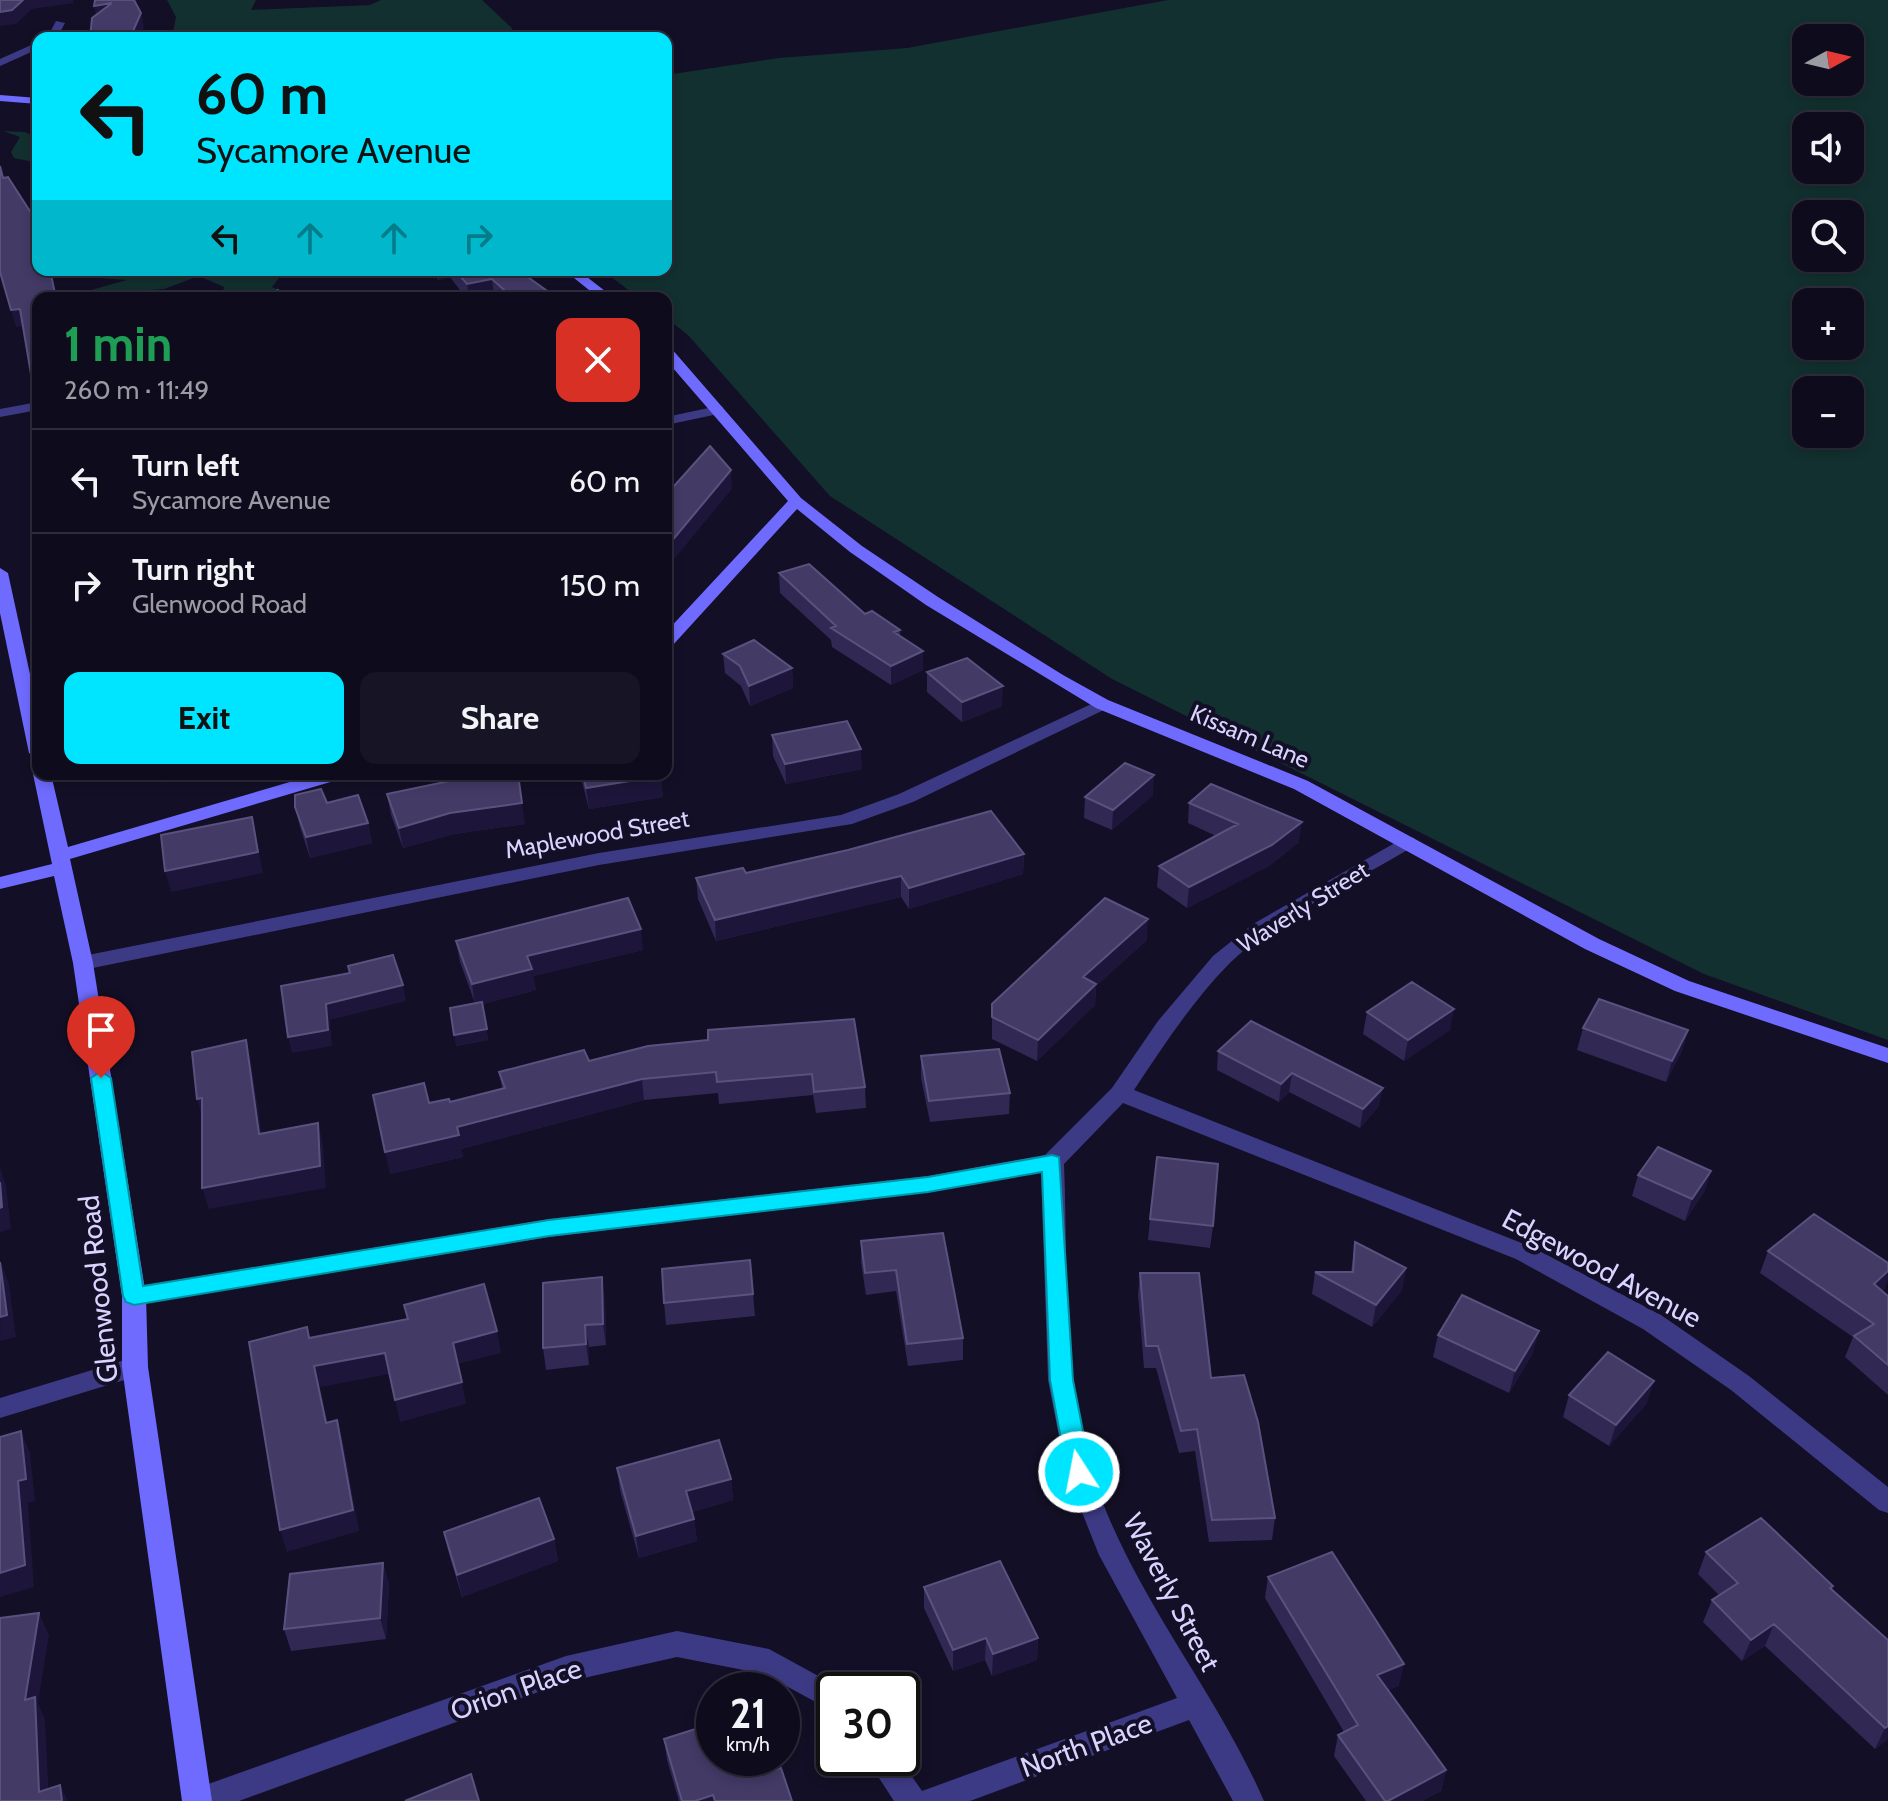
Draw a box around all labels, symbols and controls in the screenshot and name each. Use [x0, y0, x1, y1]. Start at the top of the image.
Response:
north arrow [1792, 24, 1864, 96]
map controls [1792, 24, 1864, 448]
text: 60 m [196, 60, 328, 128]
icon: left [64, 64, 168, 168]
button: sound [1792, 112, 1864, 184]
text: Sycamore Avenue [196, 128, 471, 172]
button: search [1792, 200, 1864, 272]
icon: left [204, 216, 248, 260]
icon: ahead [288, 216, 332, 260]
icon: ahead [372, 216, 416, 260]
icon: right [456, 216, 500, 260]
button: + [1792, 288, 1864, 360]
text: 1 min [64, 315, 172, 373]
button: close [556, 318, 640, 402]
text: 260 m · 11:49 [64, 374, 209, 406]
button: − [1792, 376, 1864, 448]
text: Turn left [132, 447, 240, 484]
icon: left [64, 459, 108, 503]
text: 60 m [569, 463, 640, 500]
text: Sycamore Avenue [132, 484, 331, 516]
text: Turn right [132, 551, 255, 588]
icon: right [64, 563, 108, 607]
text: 150 m [560, 567, 640, 604]
text: Glenwood Road [132, 588, 307, 620]
button: Exit [64, 672, 344, 764]
button: Share [360, 672, 640, 764]
street label: Kissam Lane [1186, 698, 1314, 774]
street label: Maplewood Street [503, 804, 691, 864]
street label: Waverly Street [1232, 855, 1374, 959]
pin [67, 996, 135, 1078]
icon: arrive [79, 1008, 123, 1052]
street label: Glenwood Road [71, 1194, 125, 1384]
street label: Edgewood Avenue [1497, 1201, 1707, 1335]
position arrow [1037, 1430, 1121, 1514]
street label: Waverly Street [1116, 1507, 1228, 1677]
street label: Orion Place [446, 1651, 586, 1727]
speed limit sign: 30 [816, 1672, 920, 1776]
text: 21 [730, 1689, 766, 1738]
street label: North Place [1016, 1706, 1156, 1784]
text: km/h [726, 1732, 770, 1756]

